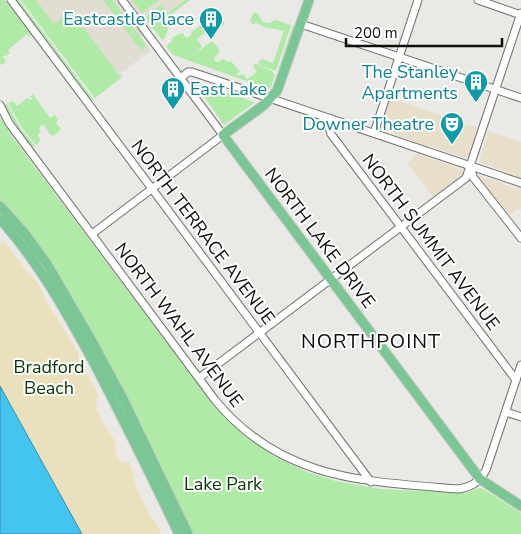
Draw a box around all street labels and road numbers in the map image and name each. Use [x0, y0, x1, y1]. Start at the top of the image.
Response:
street label: NORTH TERRACE AVENUE [126, 135, 280, 329]
street label: NORTH SUMMIT AVENUE [357, 149, 505, 335]
street label: NORTH LAKE DRIVE [259, 163, 381, 313]
street label: NORTH WAHL AVENUE [109, 238, 249, 412]

